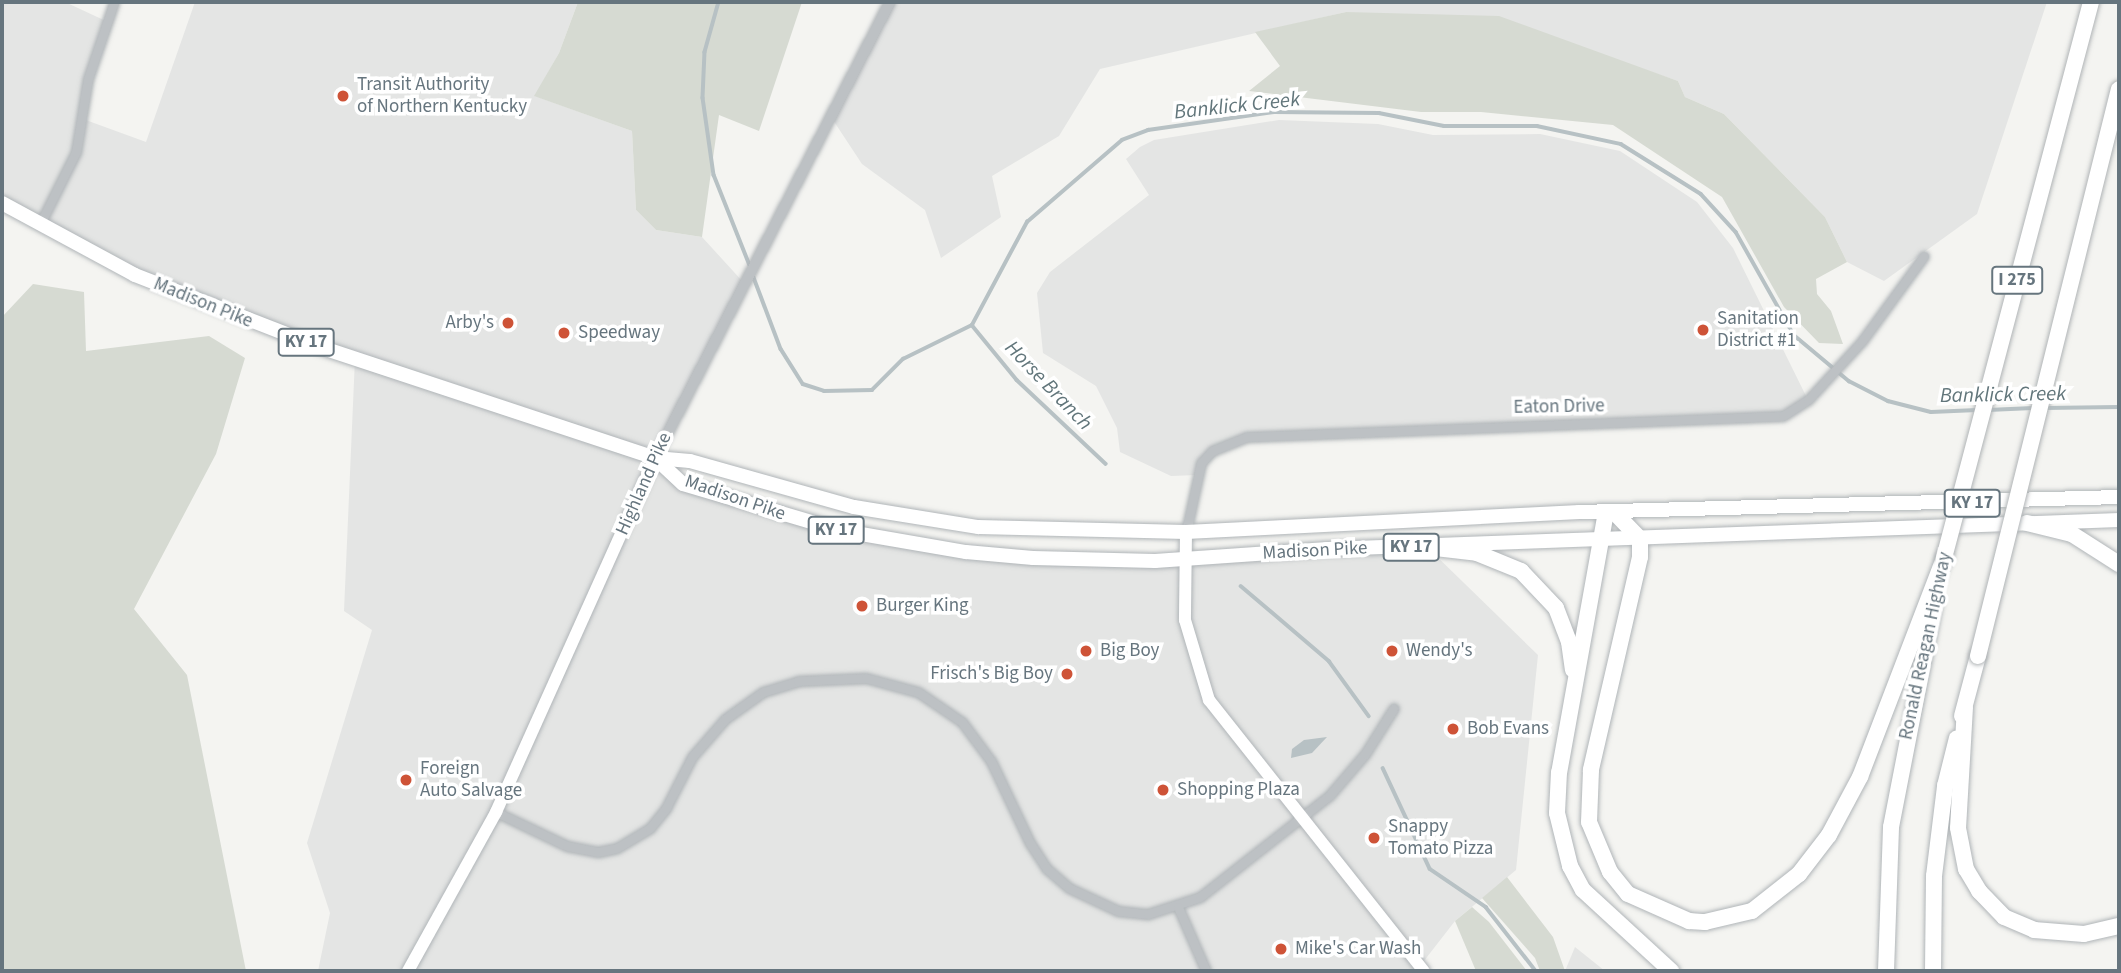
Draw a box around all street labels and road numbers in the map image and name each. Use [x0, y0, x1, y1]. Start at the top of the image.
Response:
road number: I 275 [1991, 266, 2043, 294]
street label: Madison Pike [150, 273, 256, 333]
road number: KY 17 [276, 328, 336, 356]
street label: Eaton Drive [1513, 395, 1605, 419]
street label: Highland Pike [611, 429, 677, 539]
street label: Madison Pike [682, 470, 788, 526]
road number: KY 17 [1942, 489, 2002, 518]
road number: KY 17 [806, 516, 866, 544]
road number: KY 17 [1381, 532, 1441, 562]
street label: Madison Pike [1262, 537, 1368, 565]
street label: Ronald Reagan Highway [1895, 550, 1957, 742]

